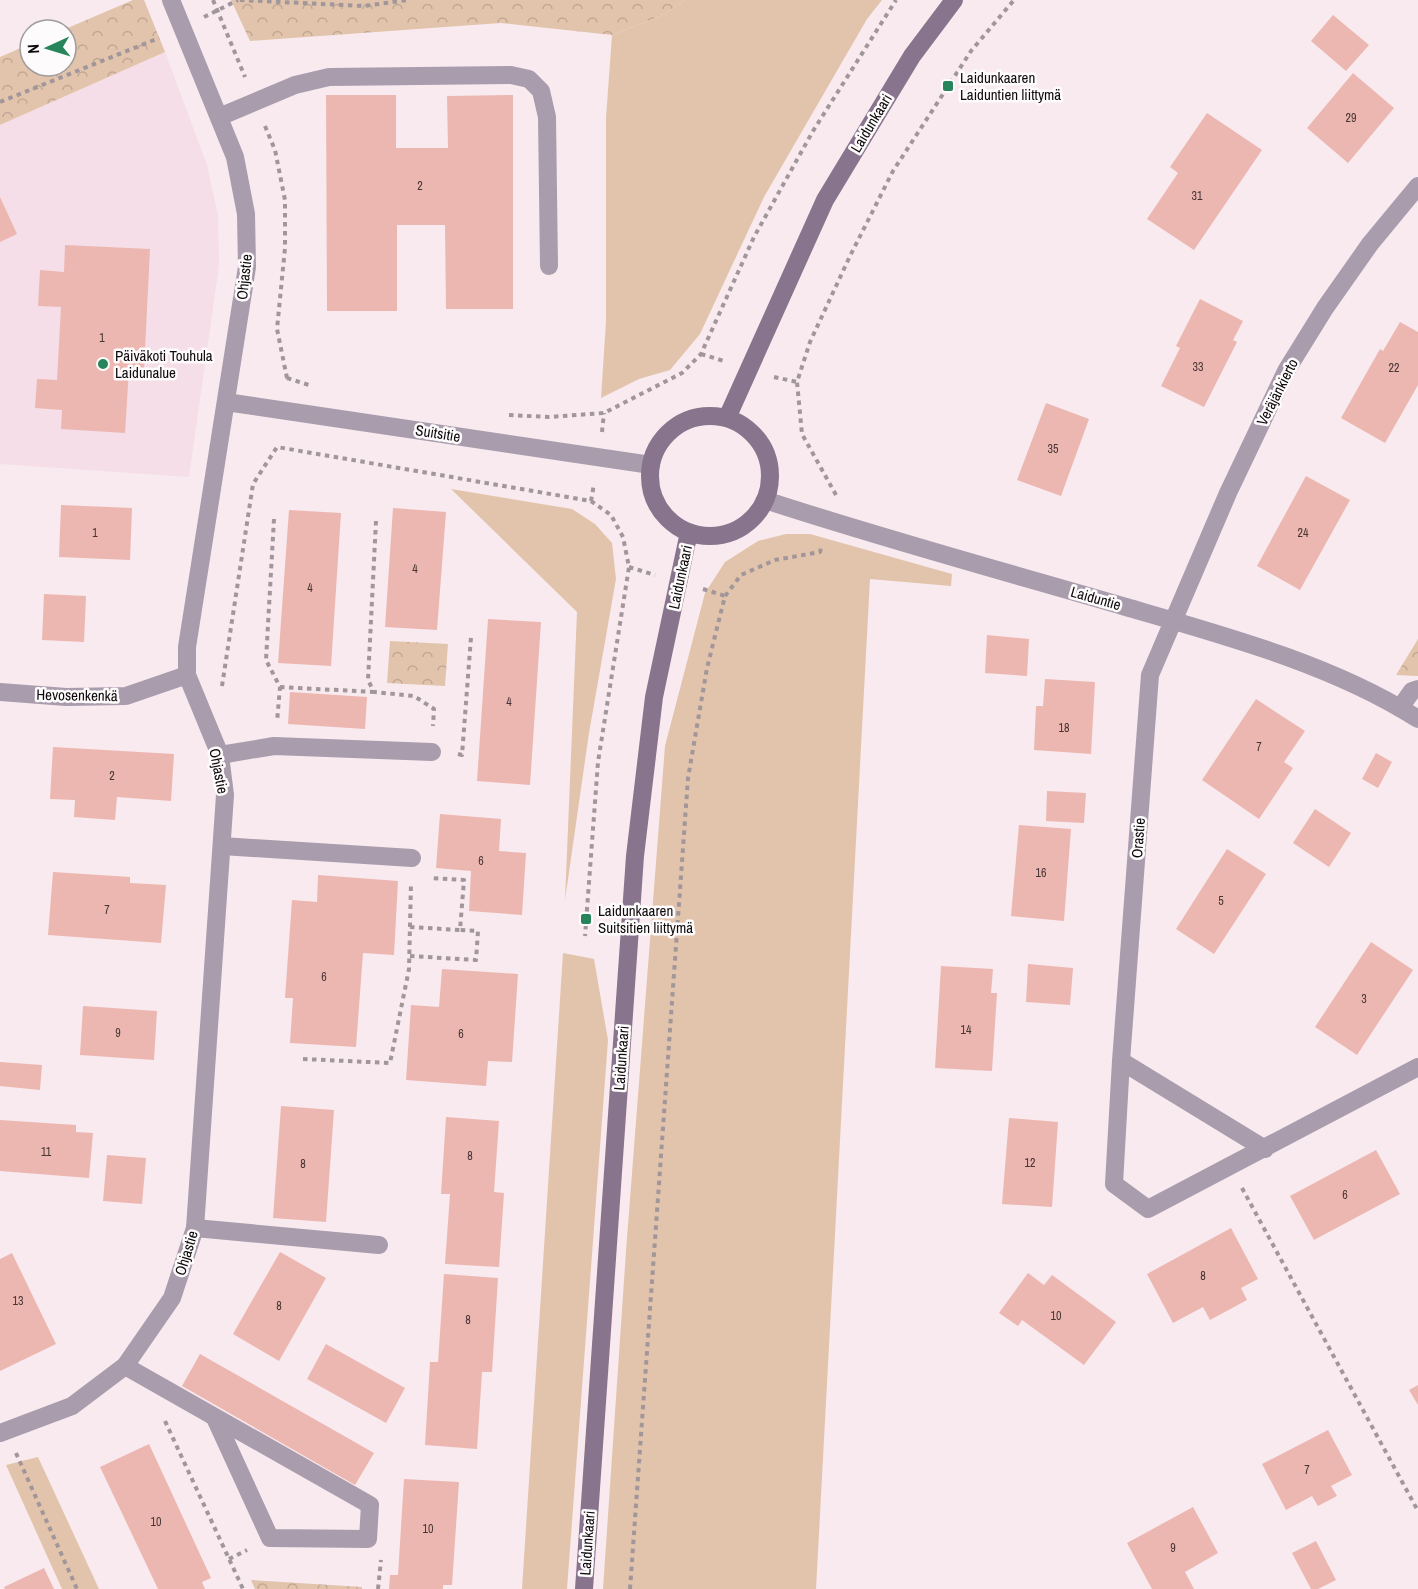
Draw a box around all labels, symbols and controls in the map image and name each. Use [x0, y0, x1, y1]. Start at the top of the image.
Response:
north arrow [18, 18, 78, 78]
text: N [22, 44, 44, 55]
place label: Laidunkaaren Laiduntien liittymä [960, 67, 1061, 105]
marker: Laidunkaaren Laiduntien liittymä [941, 79, 955, 93]
street label: Laidunkaari [845, 90, 897, 156]
house number: 29 [1346, 110, 1356, 126]
house number: 2 [417, 178, 423, 194]
house number: 31 [1192, 188, 1203, 204]
street label: Ohjastie [231, 253, 257, 301]
house number: 1 [99, 330, 105, 346]
place label: Päiväkoti Touhula Laidunalue [115, 345, 213, 383]
street label: Veräjänkierto [1251, 355, 1303, 429]
marker: Päiväkoti Touhula Laidunalue [96, 357, 110, 371]
house number: 33 [1193, 359, 1203, 375]
house number: 22 [1389, 360, 1399, 376]
street label: Suitsitie [414, 419, 462, 447]
house number: 35 [1048, 441, 1059, 457]
house number: 1 [92, 525, 98, 541]
house number: 24 [1298, 525, 1309, 541]
street label: Laidunkaari [663, 543, 697, 611]
house number: 4 [412, 561, 418, 577]
house number: 4 [307, 580, 313, 596]
street label: Laiduntie [1068, 581, 1124, 615]
street label: Hevosenkenkä [36, 684, 118, 706]
house number: 4 [506, 694, 512, 710]
house number: 18 [1059, 720, 1069, 736]
house number: 7 [1256, 739, 1262, 755]
street label: Ohjastie [204, 747, 234, 796]
house number: 2 [109, 768, 115, 784]
street label: Orastie [1126, 817, 1150, 859]
house number: 6 [478, 853, 484, 869]
house number: 16 [1036, 865, 1046, 881]
house number: 5 [1218, 893, 1224, 909]
place label: Laidunkaaren Suitsitien liittymä [598, 900, 693, 938]
house number: 7 [104, 902, 110, 918]
marker: Laidunkaaren Suitsitien liittymä [579, 912, 593, 926]
house number: 6 [321, 969, 327, 985]
house number: 3 [1361, 991, 1367, 1007]
house number: 14 [961, 1022, 972, 1038]
house number: 9 [115, 1025, 121, 1041]
street label: Laidunkaari [608, 1025, 634, 1091]
house number: 6 [458, 1026, 464, 1042]
house number: 11 [41, 1144, 52, 1160]
house number: 8 [467, 1148, 473, 1164]
house number: 12 [1025, 1155, 1035, 1171]
house number: 8 [300, 1156, 306, 1172]
house number: 6 [1342, 1187, 1348, 1203]
street label: Ohjastie [169, 1228, 203, 1278]
house number: 8 [1200, 1268, 1206, 1284]
house number: 13 [13, 1293, 23, 1309]
house number: 8 [276, 1298, 282, 1314]
house number: 10 [1051, 1308, 1061, 1324]
house number: 8 [465, 1312, 471, 1328]
house number: 7 [1304, 1462, 1310, 1478]
street label: Laidunkaari [574, 1510, 600, 1576]
house number: 10 [151, 1514, 161, 1530]
house number: 10 [423, 1521, 433, 1537]
house number: 9 [1170, 1540, 1176, 1556]

